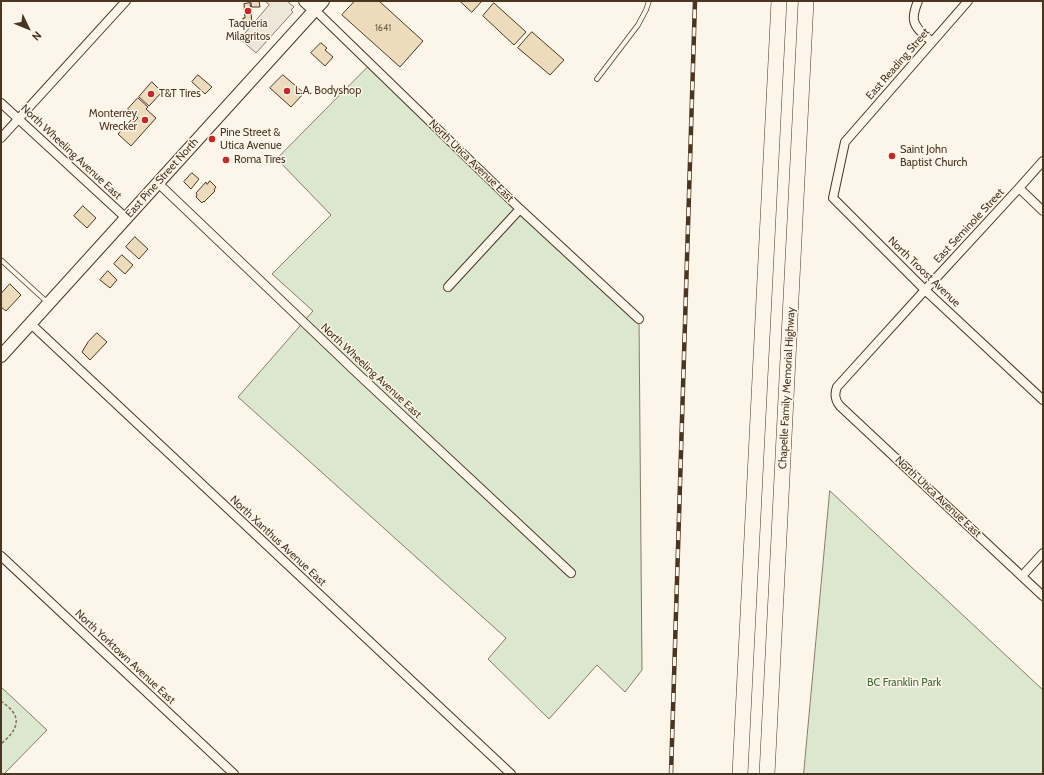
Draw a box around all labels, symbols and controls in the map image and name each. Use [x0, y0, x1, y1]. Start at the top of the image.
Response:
marker: Taqueria Milagritos [243, 6, 253, 16]
north arrow [8, 8, 48, 48]
place label: Taqueria Milagritos [226, 17, 270, 43]
house number: 1641 [375, 23, 391, 33]
street label: East Reading Street [863, 26, 933, 102]
text: N [29, 29, 45, 44]
place label: L.A. Bodyshop [295, 84, 361, 98]
marker: L.A. Bodyshop [282, 86, 292, 96]
place label: T&T Tires [159, 87, 201, 101]
marker: T&T Tires [146, 89, 156, 99]
street label: North Wheeling Avenue East [18, 102, 124, 202]
place label: Monterrey Wrecker [89, 107, 137, 133]
marker: Monterrey Wrecker [140, 115, 150, 125]
street label: North Utica Avenue East [426, 117, 516, 205]
place label: Pine Street & Utica Avenue [220, 126, 282, 152]
marker: Pine Street & Utica Avenue [207, 134, 217, 144]
street label: East Pine Street North [123, 136, 201, 220]
place label: Saint John Baptist Church [900, 143, 967, 169]
marker: Saint John Baptist Church [887, 151, 897, 161]
place label: Roma Tires [234, 153, 285, 167]
marker: Roma Tires [221, 155, 231, 165]
street label: East Seminole Street [931, 186, 1007, 266]
street label: North Troost Avenue [885, 234, 963, 310]
street label: Chapelle Family Memorial Highway [776, 307, 798, 469]
street label: North Wheeling Avenue East [318, 321, 424, 421]
street label: North Utica Avenue East [892, 454, 984, 540]
street label: North Xanthus Avenue East [227, 493, 329, 589]
street label: North Yorktown Avenue East [72, 607, 178, 707]
park label: BC Franklin Park [867, 676, 941, 690]

